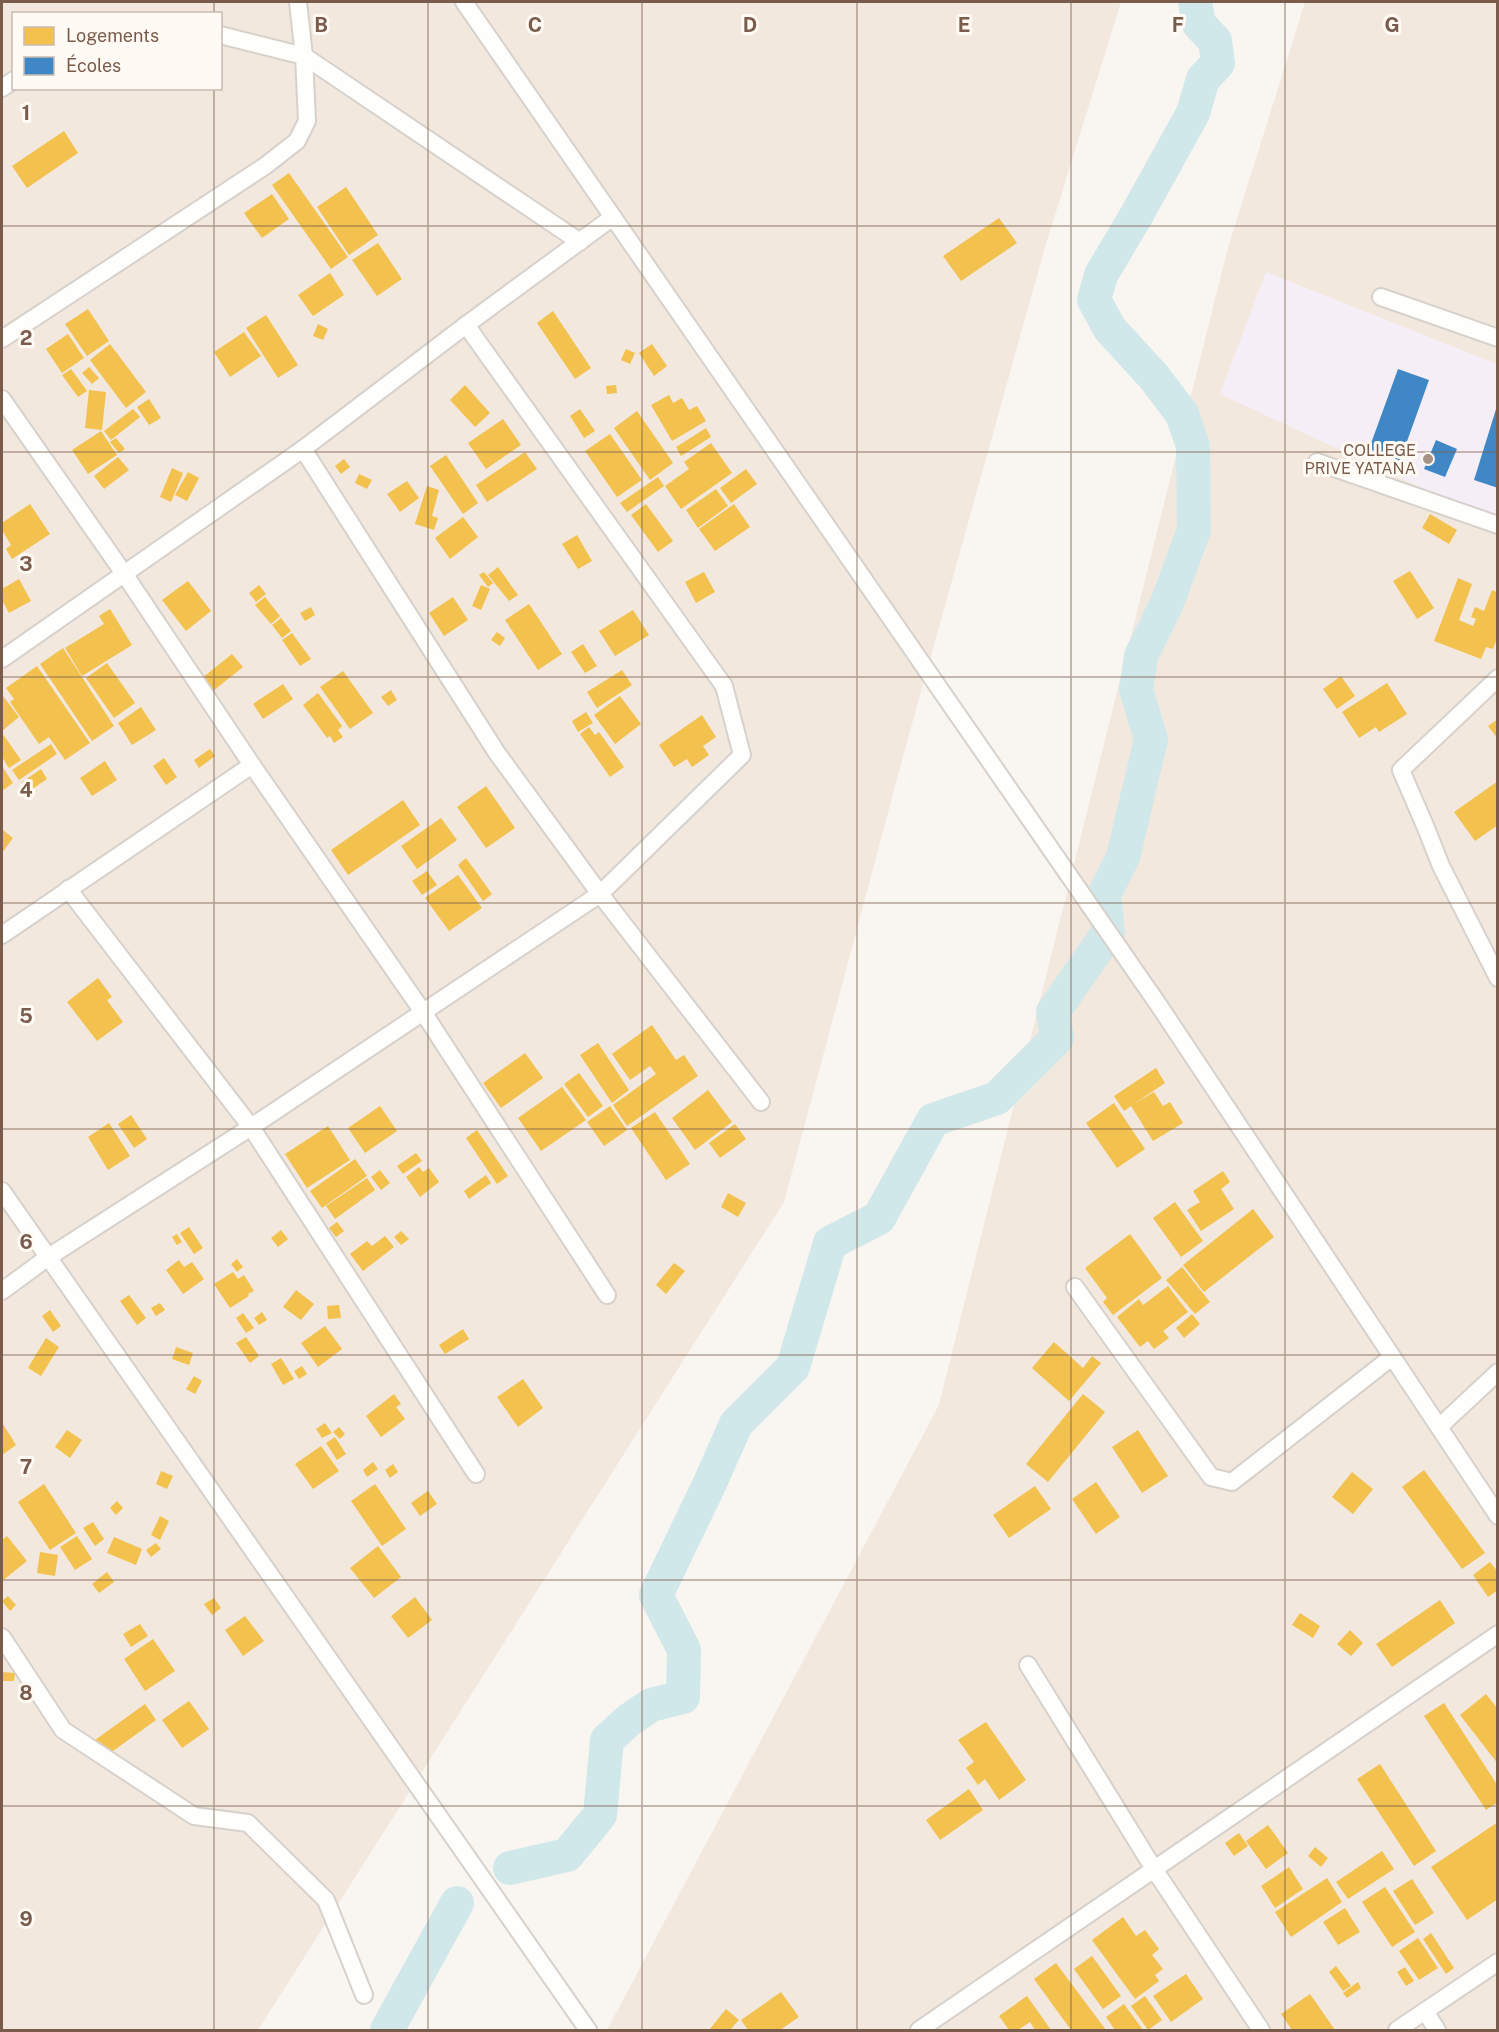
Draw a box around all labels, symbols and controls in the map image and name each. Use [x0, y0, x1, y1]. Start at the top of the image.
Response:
legend [12, 12, 222, 90]
text: B [314, 13, 328, 37]
text: C [528, 13, 542, 37]
text: D [743, 13, 757, 37]
text: E [958, 13, 970, 37]
text: F [1172, 13, 1184, 37]
text: G [1384, 13, 1400, 37]
text: Logements [66, 25, 159, 46]
text: Écoles [66, 54, 121, 76]
text: 1 [22, 101, 30, 125]
text: 2 [20, 326, 32, 350]
place label: COLLEGE PRIVE YATANA [1305, 441, 1416, 478]
marker: COLLEGE PRIVE YATANA [1421, 452, 1435, 466]
text: 3 [19, 552, 33, 576]
text: 4 [19, 778, 33, 802]
text: 5 [19, 1004, 33, 1028]
text: 6 [19, 1230, 33, 1254]
text: 7 [20, 1455, 32, 1479]
text: 8 [19, 1681, 33, 1705]
text: 9 [19, 1907, 33, 1931]

